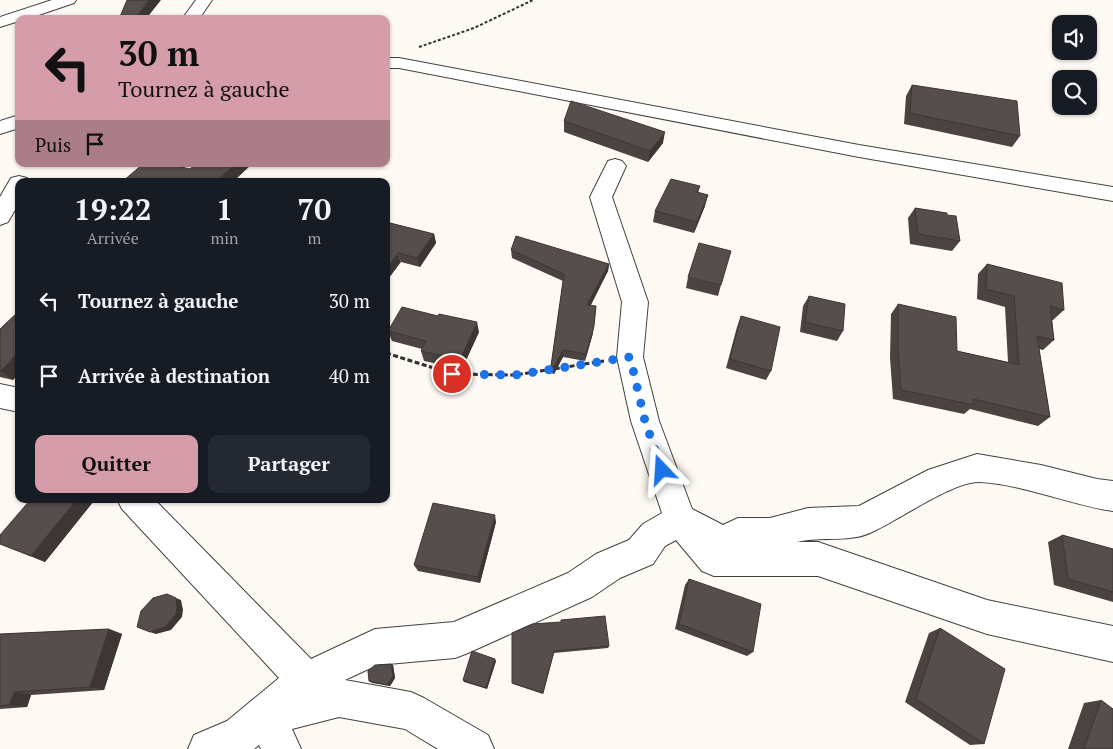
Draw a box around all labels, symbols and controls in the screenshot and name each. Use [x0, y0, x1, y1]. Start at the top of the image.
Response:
map controls [1052, 15, 1097, 115]
button: sound [1052, 15, 1097, 60]
text: 30 m [118, 30, 199, 76]
icon: left [35, 35, 100, 100]
button: search [1052, 70, 1097, 115]
text: Tournez à gauche [118, 74, 289, 103]
icon: arrive [81, 130, 109, 158]
text: Puis [35, 132, 71, 157]
text: 19:22 [74, 189, 152, 229]
text: 1 [216, 189, 233, 229]
text: 70 [297, 189, 331, 229]
text: Arrivée [87, 227, 139, 249]
text: min [211, 227, 239, 249]
text: m [307, 227, 321, 249]
icon: left [35, 287, 63, 315]
text: Tournez à gauche [78, 288, 239, 313]
text: 30 m [329, 288, 370, 313]
pin [431, 353, 473, 395]
icon: arrive [438, 360, 466, 388]
icon: arrive [35, 362, 63, 390]
text: Arrivée à destination [78, 363, 270, 388]
text: 40 m [329, 363, 370, 388]
button: Quitter [35, 435, 198, 493]
button: Partager [208, 435, 370, 493]
position arrow [635, 443, 687, 495]

